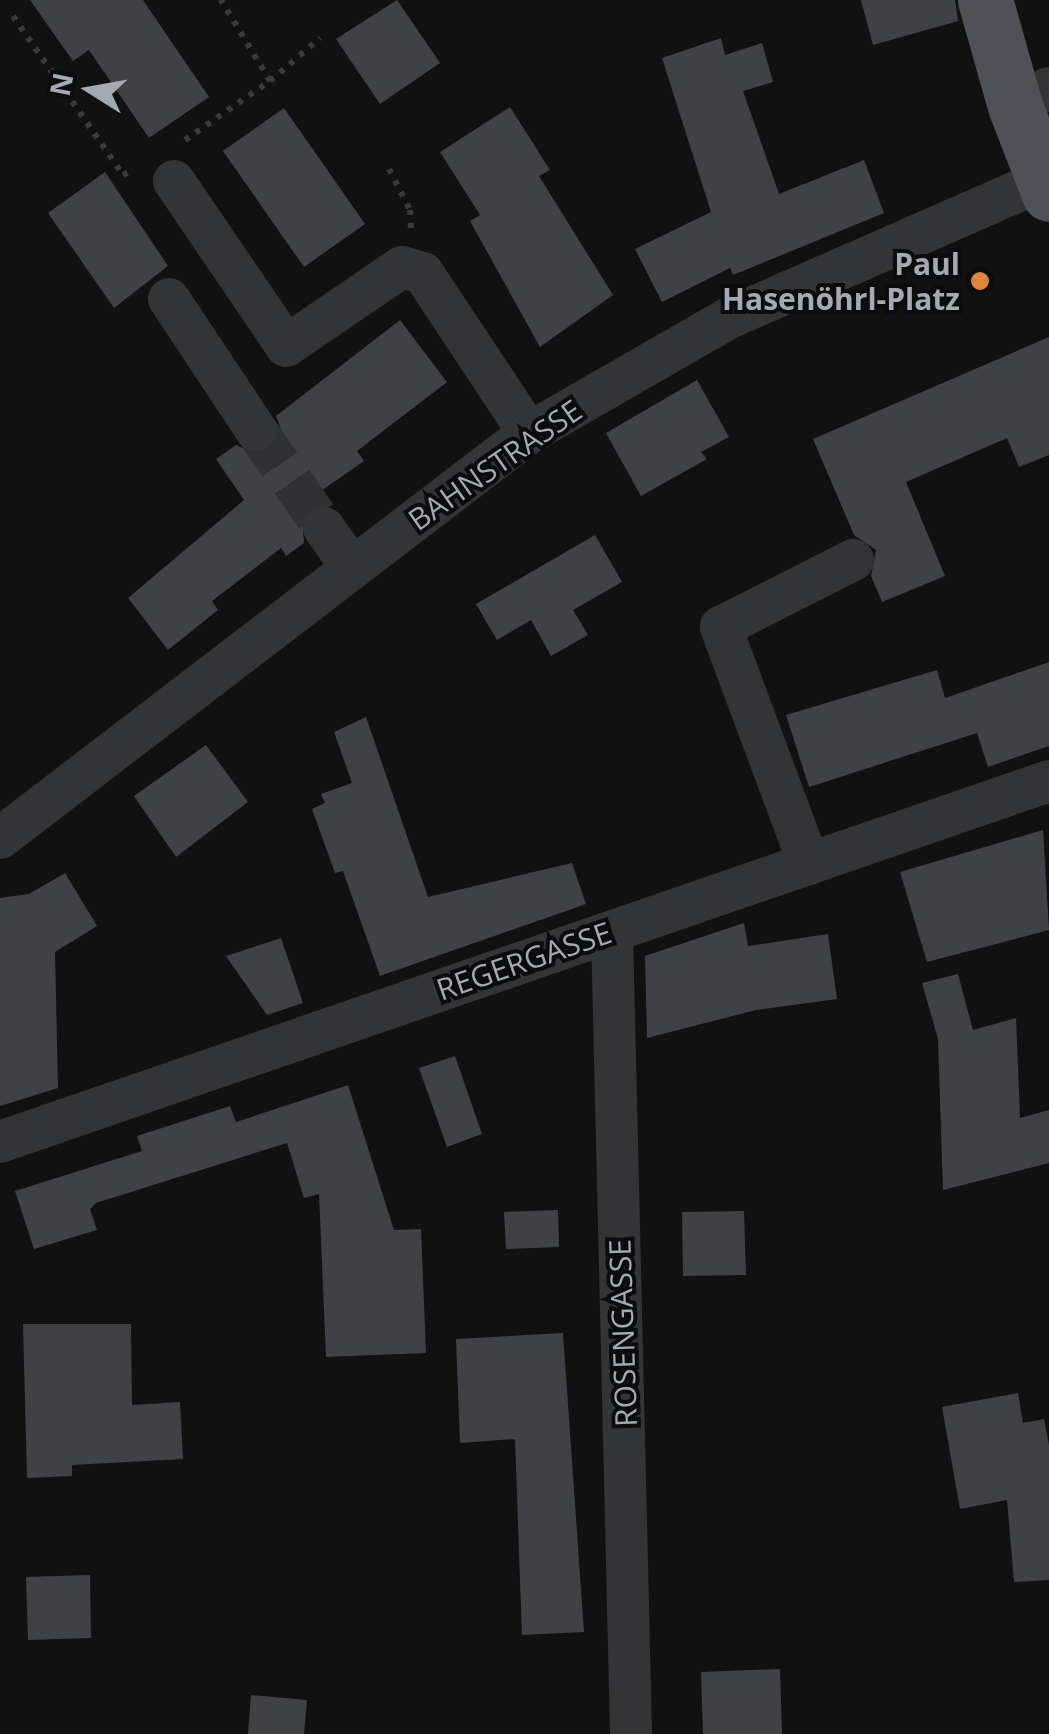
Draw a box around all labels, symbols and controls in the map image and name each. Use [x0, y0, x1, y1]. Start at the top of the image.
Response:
north arrow [40, 40, 140, 140]
text: N [40, 69, 81, 99]
place label: Paul Hasenöhrl-Platz [722, 246, 960, 316]
marker: Paul Hasenöhrl-Platz [969, 270, 991, 292]
street label: BAHNSTRASSE [401, 392, 589, 538]
street label: REGERGASSE [432, 914, 616, 1008]
street label: ROSENGASSE [602, 1238, 644, 1428]

